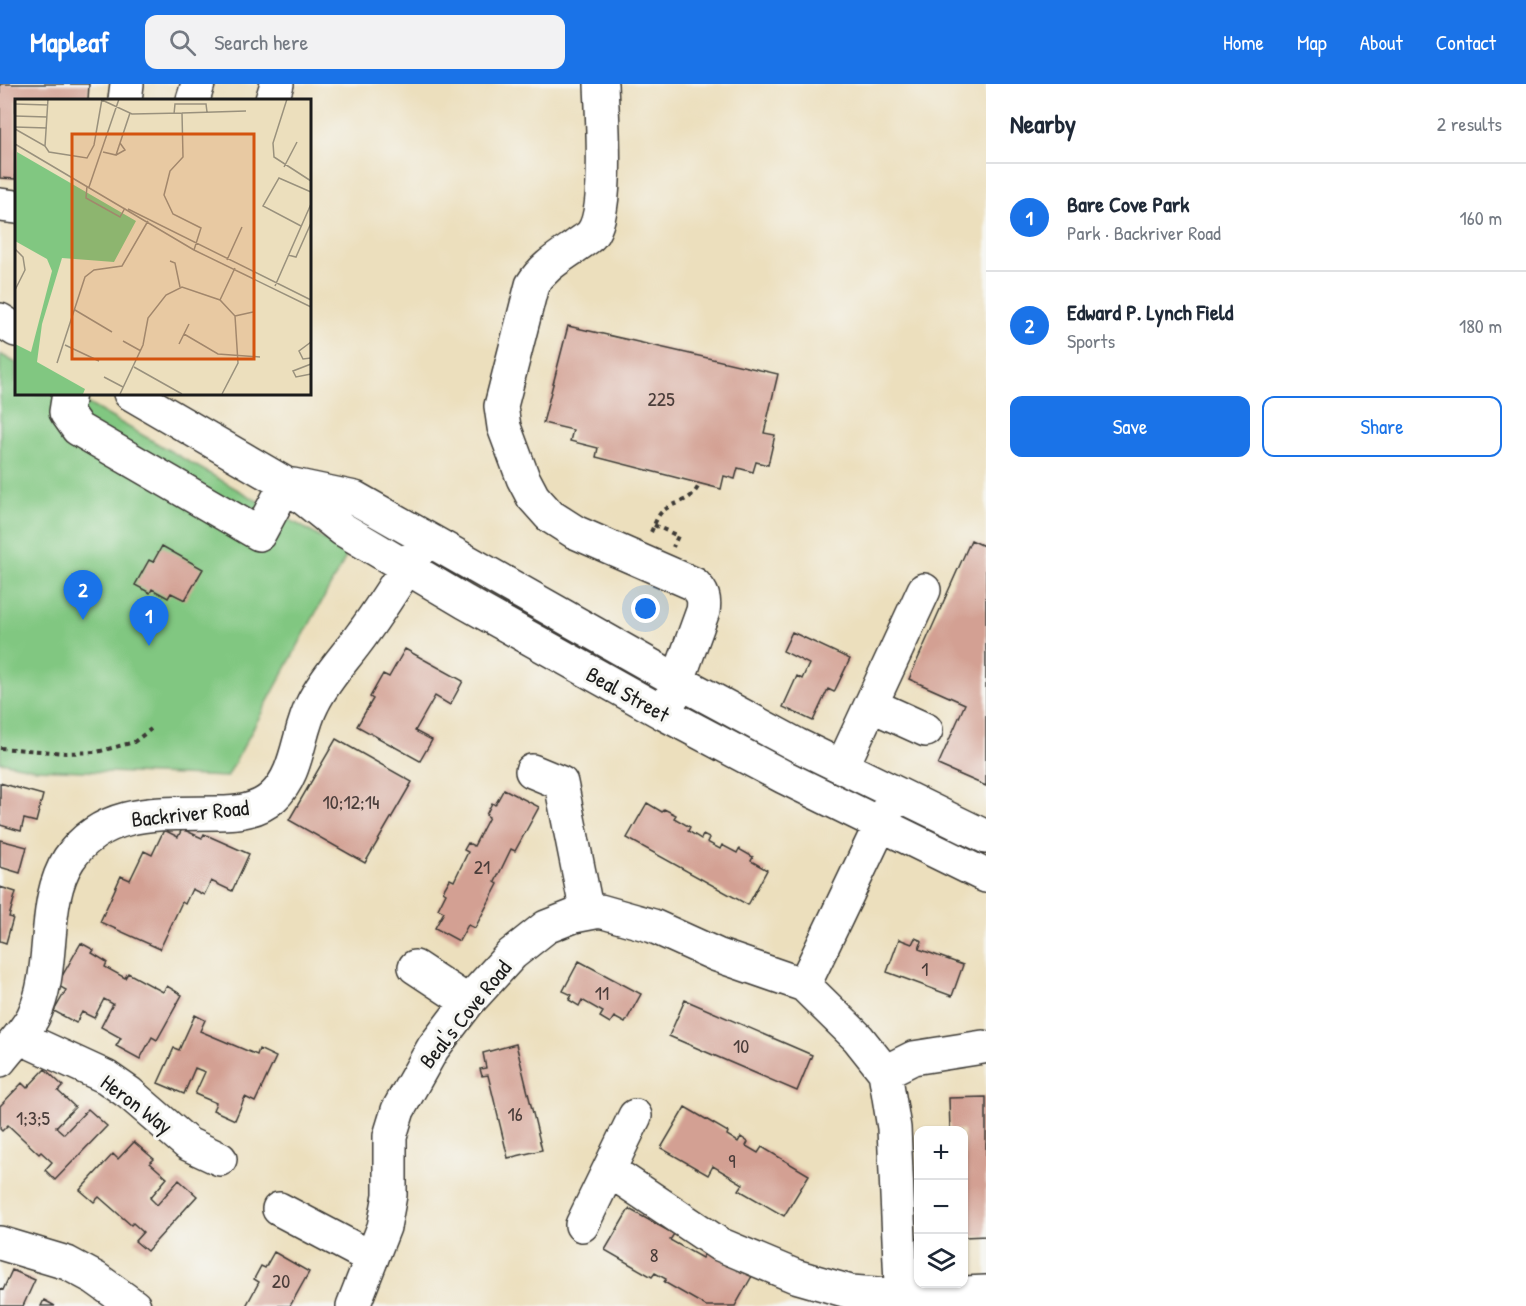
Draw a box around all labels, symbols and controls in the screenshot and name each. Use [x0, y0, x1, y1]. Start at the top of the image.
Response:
search box [145, 15, 565, 69]
text: Mapleaf [30, 23, 109, 61]
icon: search [166, 26, 199, 59]
text: Search here [214, 27, 308, 57]
text: Home [1223, 28, 1264, 57]
text: Map [1297, 28, 1327, 57]
text: About [1360, 28, 1403, 57]
text: Contact [1436, 28, 1496, 57]
inset map [15, 99, 310, 394]
text: Nearby [1010, 106, 1076, 141]
text: 2 results [1437, 110, 1502, 137]
text: Bare Cove Park [1067, 189, 1189, 219]
text: 1 [1026, 204, 1033, 231]
text: 160 m [1460, 204, 1502, 231]
text: Park · Backriver Road [1067, 219, 1221, 246]
text: Edward P. Lynch Field [1067, 297, 1233, 327]
text: 2 [1025, 312, 1034, 339]
text: 180 m [1459, 312, 1502, 339]
text: Sports [1067, 327, 1115, 354]
house number: 225 [647, 385, 675, 412]
button: Save [1010, 396, 1250, 457]
button: Share [1262, 396, 1502, 457]
pin: 2 [64, 570, 103, 620]
your location [631, 594, 660, 623]
pin: 1 [130, 596, 168, 646]
street label: Beal Street [581, 659, 675, 729]
house number: 10;12;14 [323, 788, 379, 815]
street label: Backriver Road [130, 792, 251, 834]
house number: 21 [474, 853, 490, 880]
street label: Beal's Cove Road [412, 953, 518, 1074]
house number: 1 [921, 955, 929, 982]
house number: 11 [595, 979, 609, 1006]
house number: 10 [733, 1032, 749, 1059]
street label: Heron Way [95, 1067, 179, 1141]
house number: 16 [507, 1100, 523, 1127]
house number: 1;3;5 [16, 1104, 51, 1131]
map controls [914, 1126, 968, 1288]
button: + [914, 1126, 968, 1180]
house number: 9 [728, 1147, 736, 1174]
button: − [914, 1180, 968, 1234]
button: layers [914, 1234, 968, 1288]
house number: 8 [650, 1241, 658, 1268]
house number: 20 [272, 1267, 290, 1294]

